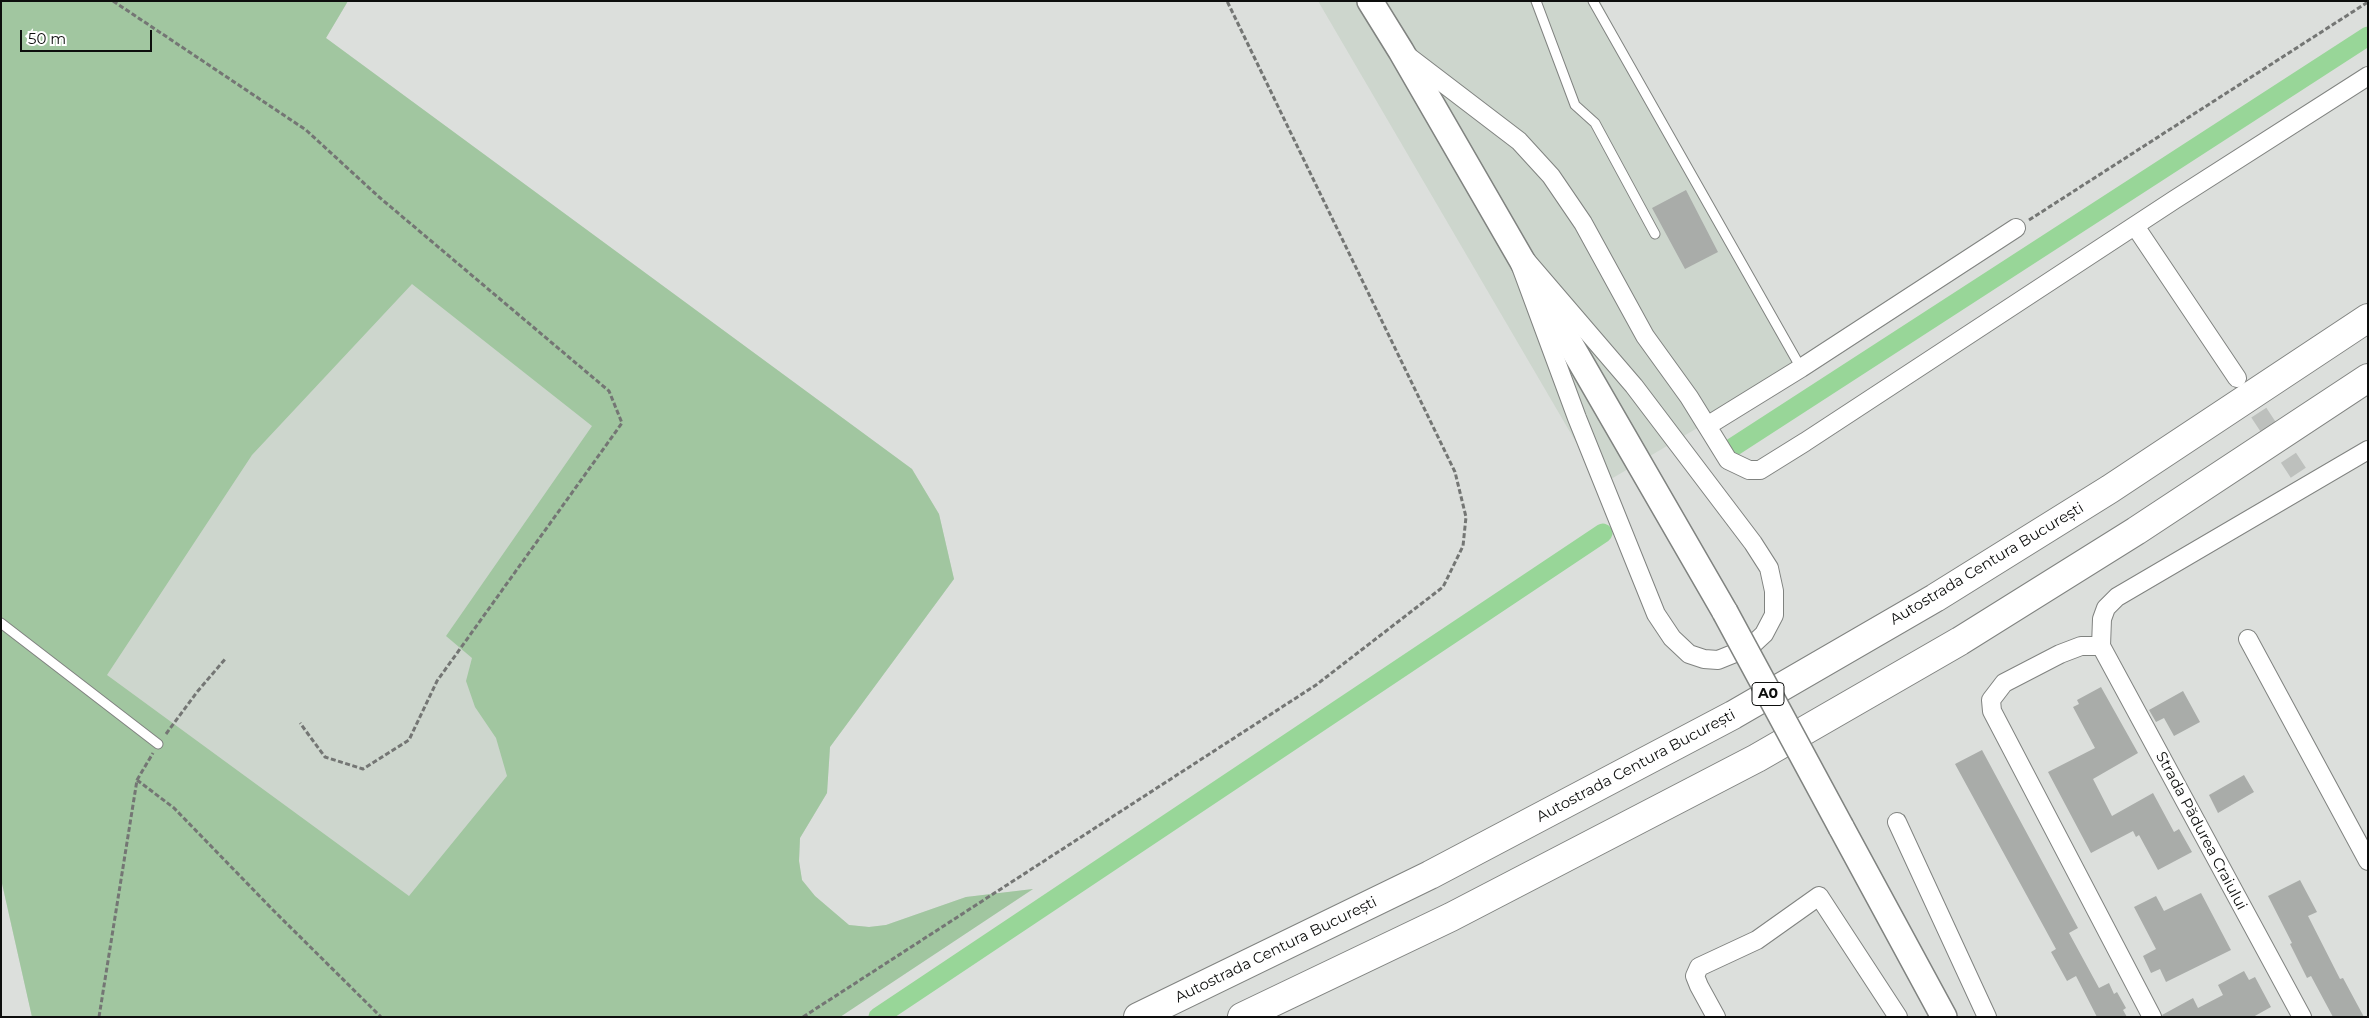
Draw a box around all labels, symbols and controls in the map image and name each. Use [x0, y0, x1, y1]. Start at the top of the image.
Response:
scale bar [22, 20, 155, 52]
text: 50 m [28, 29, 66, 48]
street label: Autostrada Centura București [1887, 499, 2087, 629]
road number: A0 [1752, 682, 1784, 706]
street label: Autostrada Centura București [1534, 706, 1738, 826]
street label: Strada Pădurea Craiului [2152, 749, 2250, 913]
street label: Autostrada Centura București [1172, 893, 1380, 1007]

